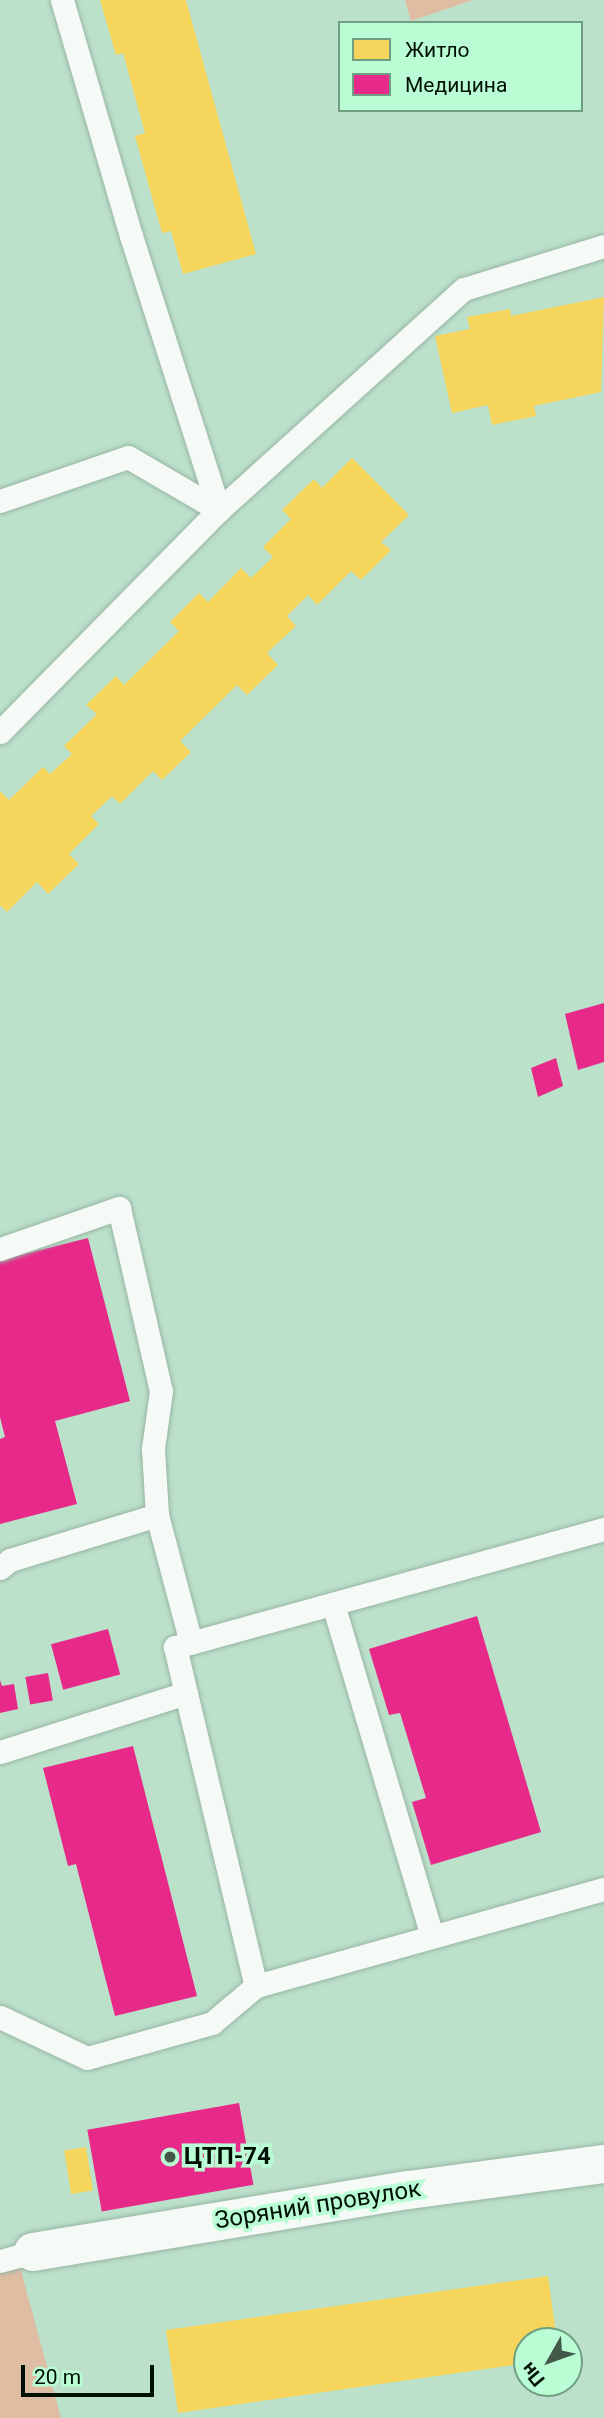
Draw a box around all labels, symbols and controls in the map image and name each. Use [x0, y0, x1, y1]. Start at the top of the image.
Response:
legend [338, 21, 583, 112]
text: Житло [405, 38, 470, 62]
text: Медицина [405, 73, 507, 97]
place label: ЦТП-74 [184, 2143, 271, 2171]
marker: ЦТП-74 [162, 2149, 178, 2165]
street label: Зоряний провулок [213, 2175, 423, 2235]
north arrow [513, 2327, 583, 2397]
scale bar [24, 2352, 158, 2396]
text: Пн [516, 2358, 550, 2391]
text: 20 m [34, 2365, 81, 2389]

